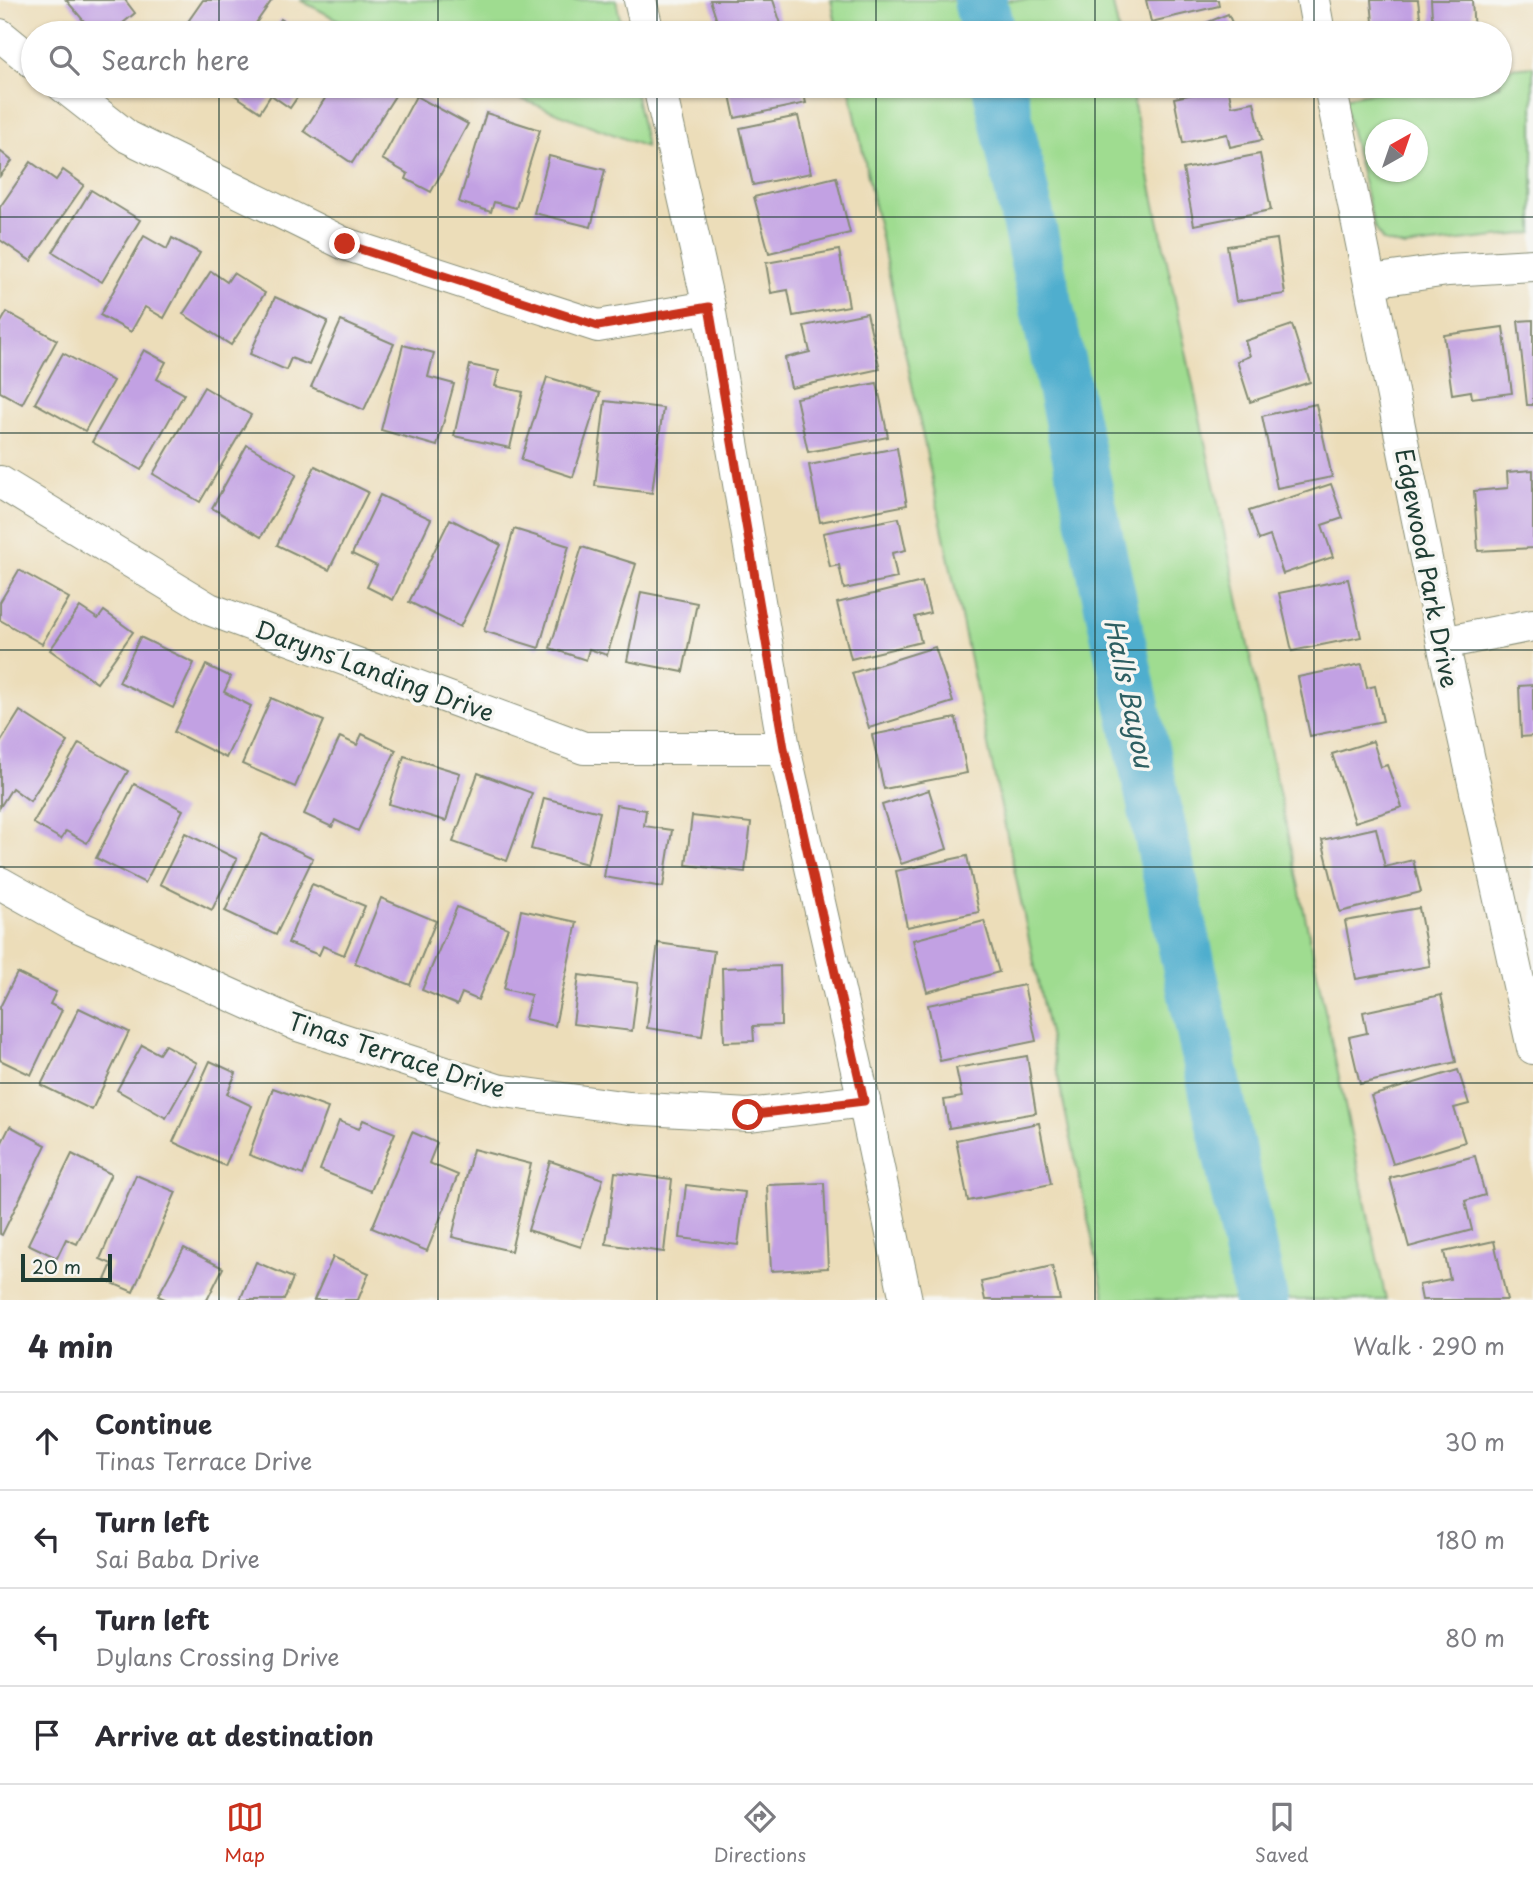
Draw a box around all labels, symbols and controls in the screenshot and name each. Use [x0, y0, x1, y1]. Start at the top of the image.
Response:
search box [21, 21, 1512, 98]
text: Search here [101, 40, 250, 79]
icon: search [45, 41, 83, 79]
north arrow [1365, 119, 1428, 182]
route end [329, 228, 360, 259]
street label: Edgewood Park Drive [1387, 445, 1469, 691]
street label: Daryns Landing Drive [251, 610, 499, 730]
water label: Halls Bayou [1095, 615, 1165, 773]
street label: Tinas Terrace Drive [284, 1002, 510, 1106]
route start [732, 1099, 763, 1130]
scale bar [21, 1251, 112, 1283]
text: 20 m [32, 1252, 81, 1280]
text: 4 min [28, 1323, 114, 1368]
text: Walk · 290 m [1353, 1328, 1505, 1363]
text: Continue [95, 1404, 212, 1443]
icon: ahead [28, 1422, 66, 1460]
text: 30 m [1444, 1424, 1505, 1459]
text: Tinas Terrace Drive [95, 1443, 312, 1478]
text: Turn left [95, 1502, 210, 1541]
icon: left [28, 1520, 66, 1558]
text: 180 m [1436, 1522, 1505, 1557]
text: Sai Baba Drive [95, 1541, 260, 1576]
text: Turn left [95, 1600, 210, 1639]
icon: left [28, 1618, 66, 1656]
text: 80 m [1445, 1620, 1505, 1655]
text: Dylans Crossing Drive [95, 1639, 340, 1674]
icon: arrive [28, 1716, 66, 1754]
text: Arrive at destination [95, 1716, 374, 1755]
tab: Map [224, 1798, 265, 1868]
tab: Directions [714, 1798, 806, 1868]
tab: Saved [1255, 1798, 1309, 1868]

